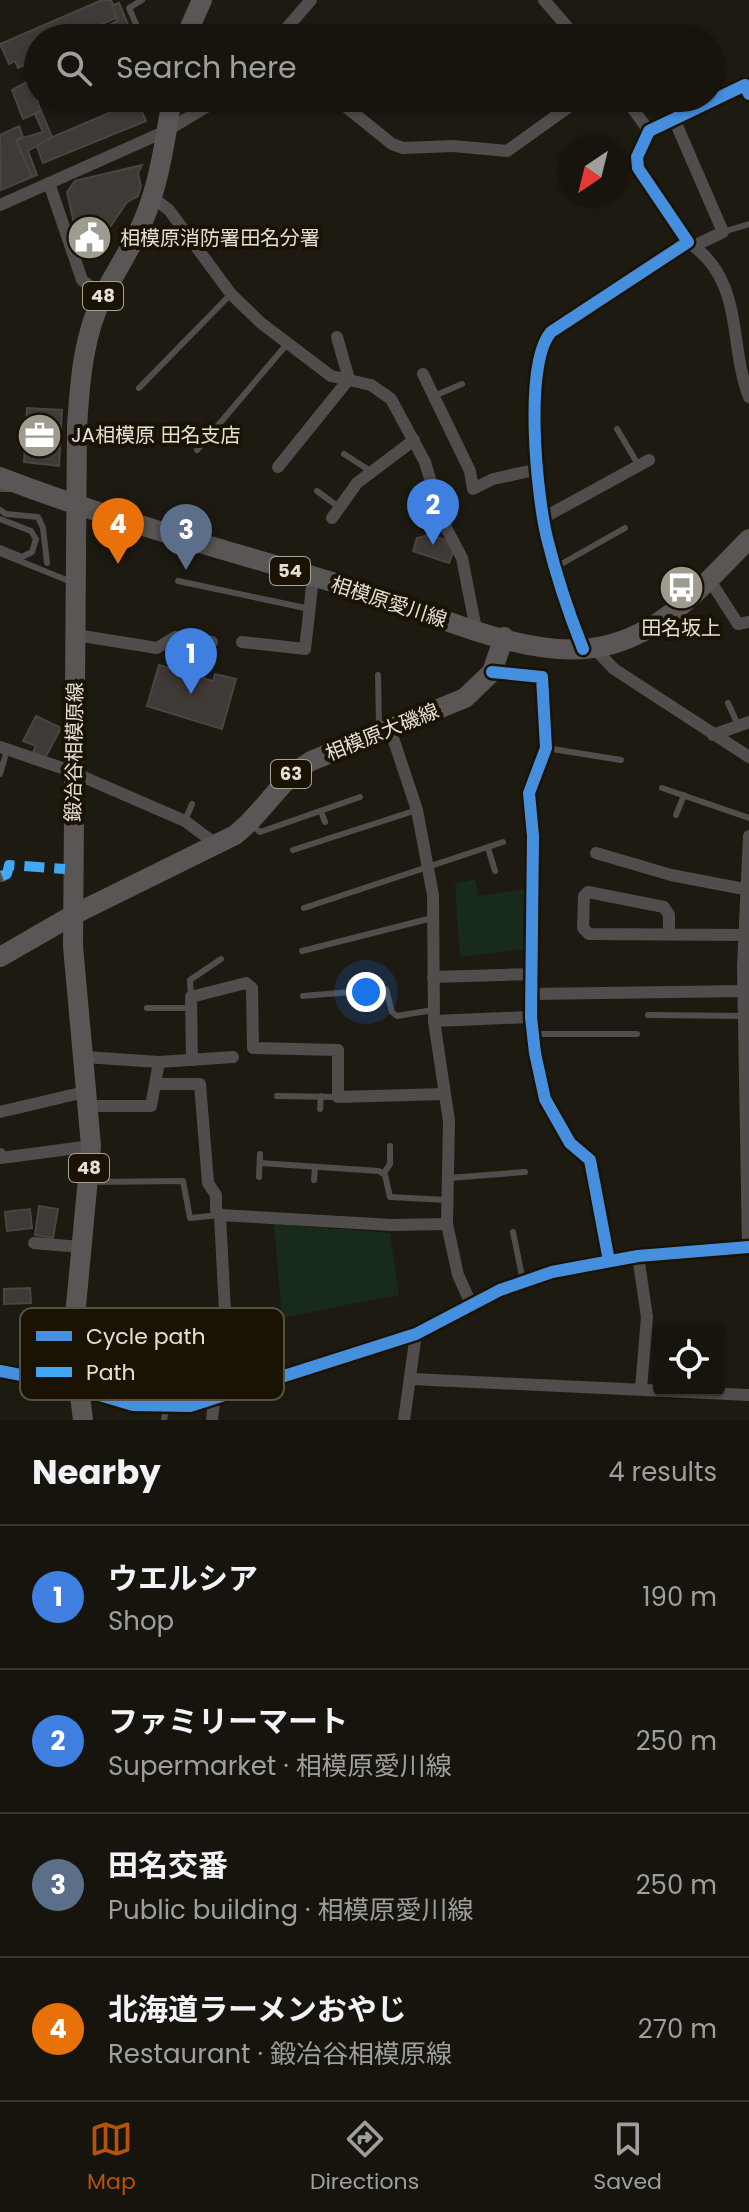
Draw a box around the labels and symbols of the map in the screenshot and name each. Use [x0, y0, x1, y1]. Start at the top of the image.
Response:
north arrow [557, 136, 629, 208]
public building icon: 相模原消防署田名分署 [65, 214, 113, 262]
place label: 相模原消防署田名分署 [120, 224, 320, 252]
road number: 48 [83, 282, 123, 310]
office icon: JA相模原 田名支店 [16, 411, 64, 459]
place label: JA相模原 田名支店 [71, 421, 240, 449]
pin: 2 [407, 479, 459, 545]
pin: 4 [92, 498, 144, 564]
pin: 3 [160, 504, 212, 570]
road number: 54 [270, 557, 310, 585]
bus stop icon: 田名坂上 [657, 564, 705, 612]
street label: 相模原愛川線 [328, 570, 450, 634]
place label: 田名坂上 [641, 614, 721, 642]
pin: 1 [165, 628, 217, 694]
street label: 鍛冶谷相模原線 [59, 682, 89, 822]
street label: 相模原大磯線 [321, 697, 443, 767]
road number: 63 [271, 760, 311, 788]
your location [346, 972, 386, 1012]
road number: 48 [69, 1154, 109, 1182]
legend [20, 1308, 284, 1400]
text: Cycle path [86, 1321, 205, 1352]
text: Path [86, 1357, 136, 1388]

